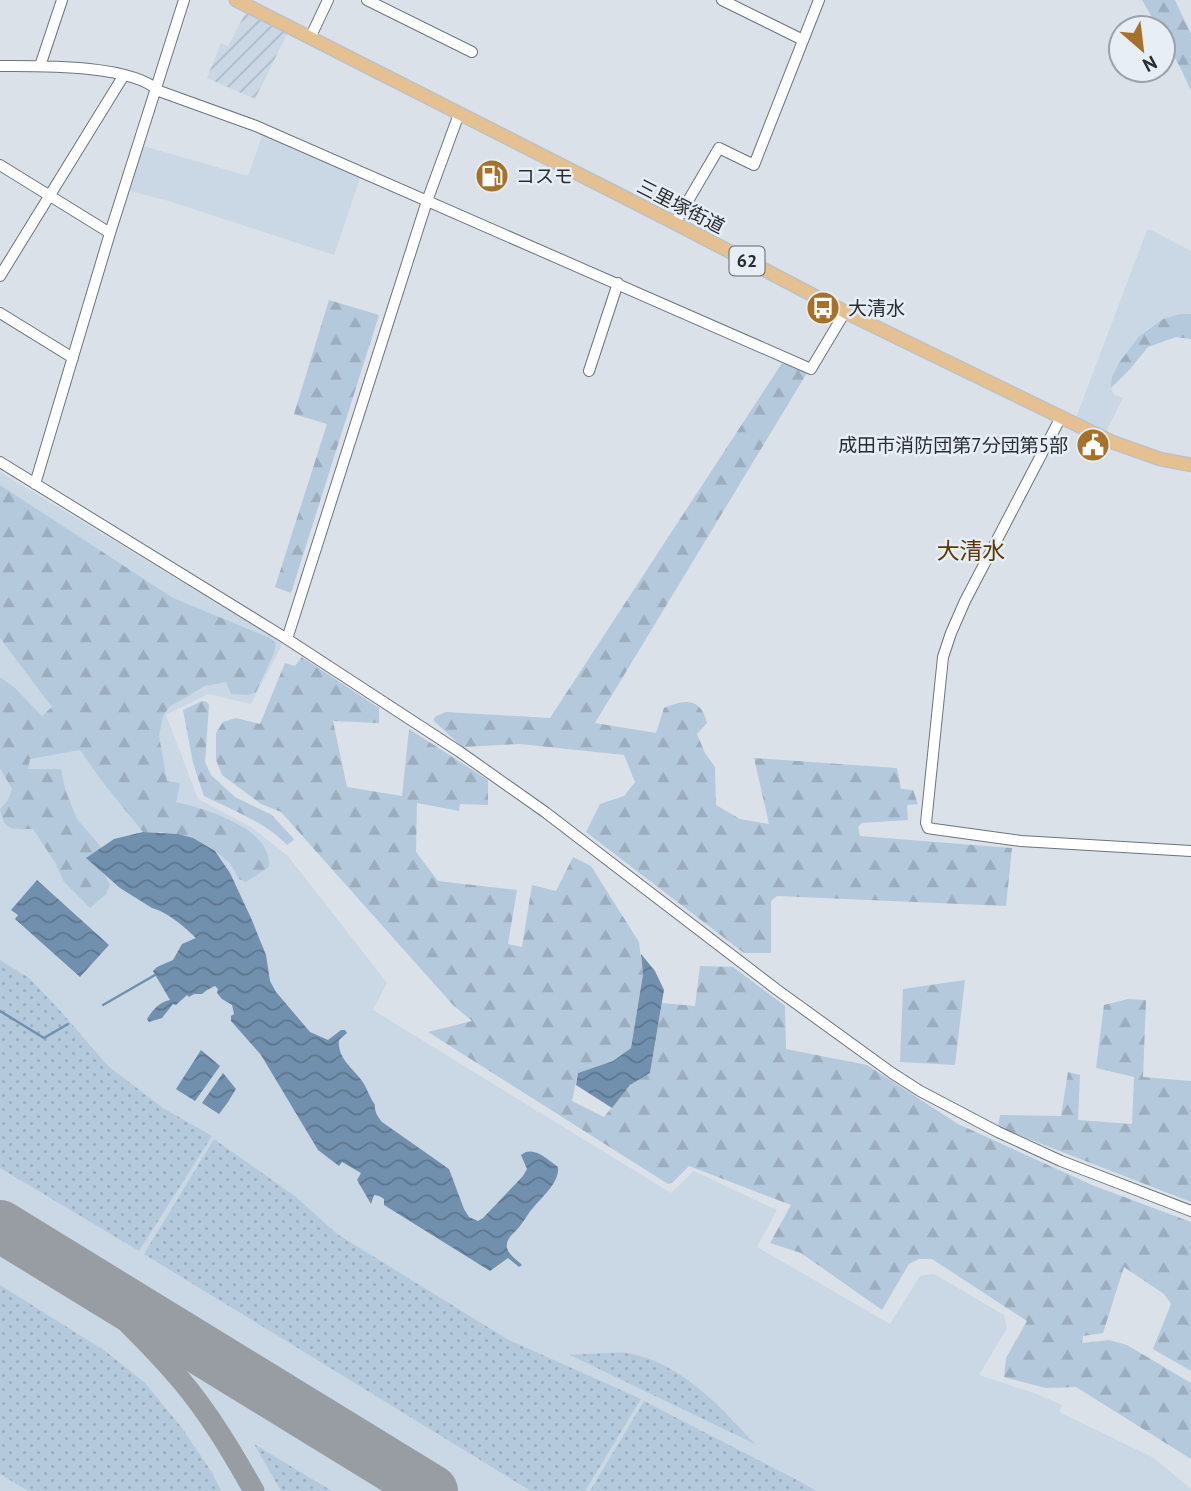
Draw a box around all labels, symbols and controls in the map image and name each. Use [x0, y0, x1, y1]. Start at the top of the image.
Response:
north arrow [1107, 14, 1177, 84]
text: N [1139, 50, 1161, 78]
fuel station icon: コスモ [473, 157, 511, 195]
place label: コスモ [516, 164, 573, 188]
street label: 三里塚街道 [633, 174, 729, 238]
road number: 62 [730, 246, 764, 276]
bus stop icon: 大清水 [804, 289, 842, 327]
place label: 大清水 [848, 296, 905, 320]
public building icon: 成田市消防団第7分団第5部 [1074, 426, 1112, 464]
place label: 成田市消防団第7分団第5部 [838, 433, 1068, 457]
district label: 大清水 [937, 536, 1006, 565]

